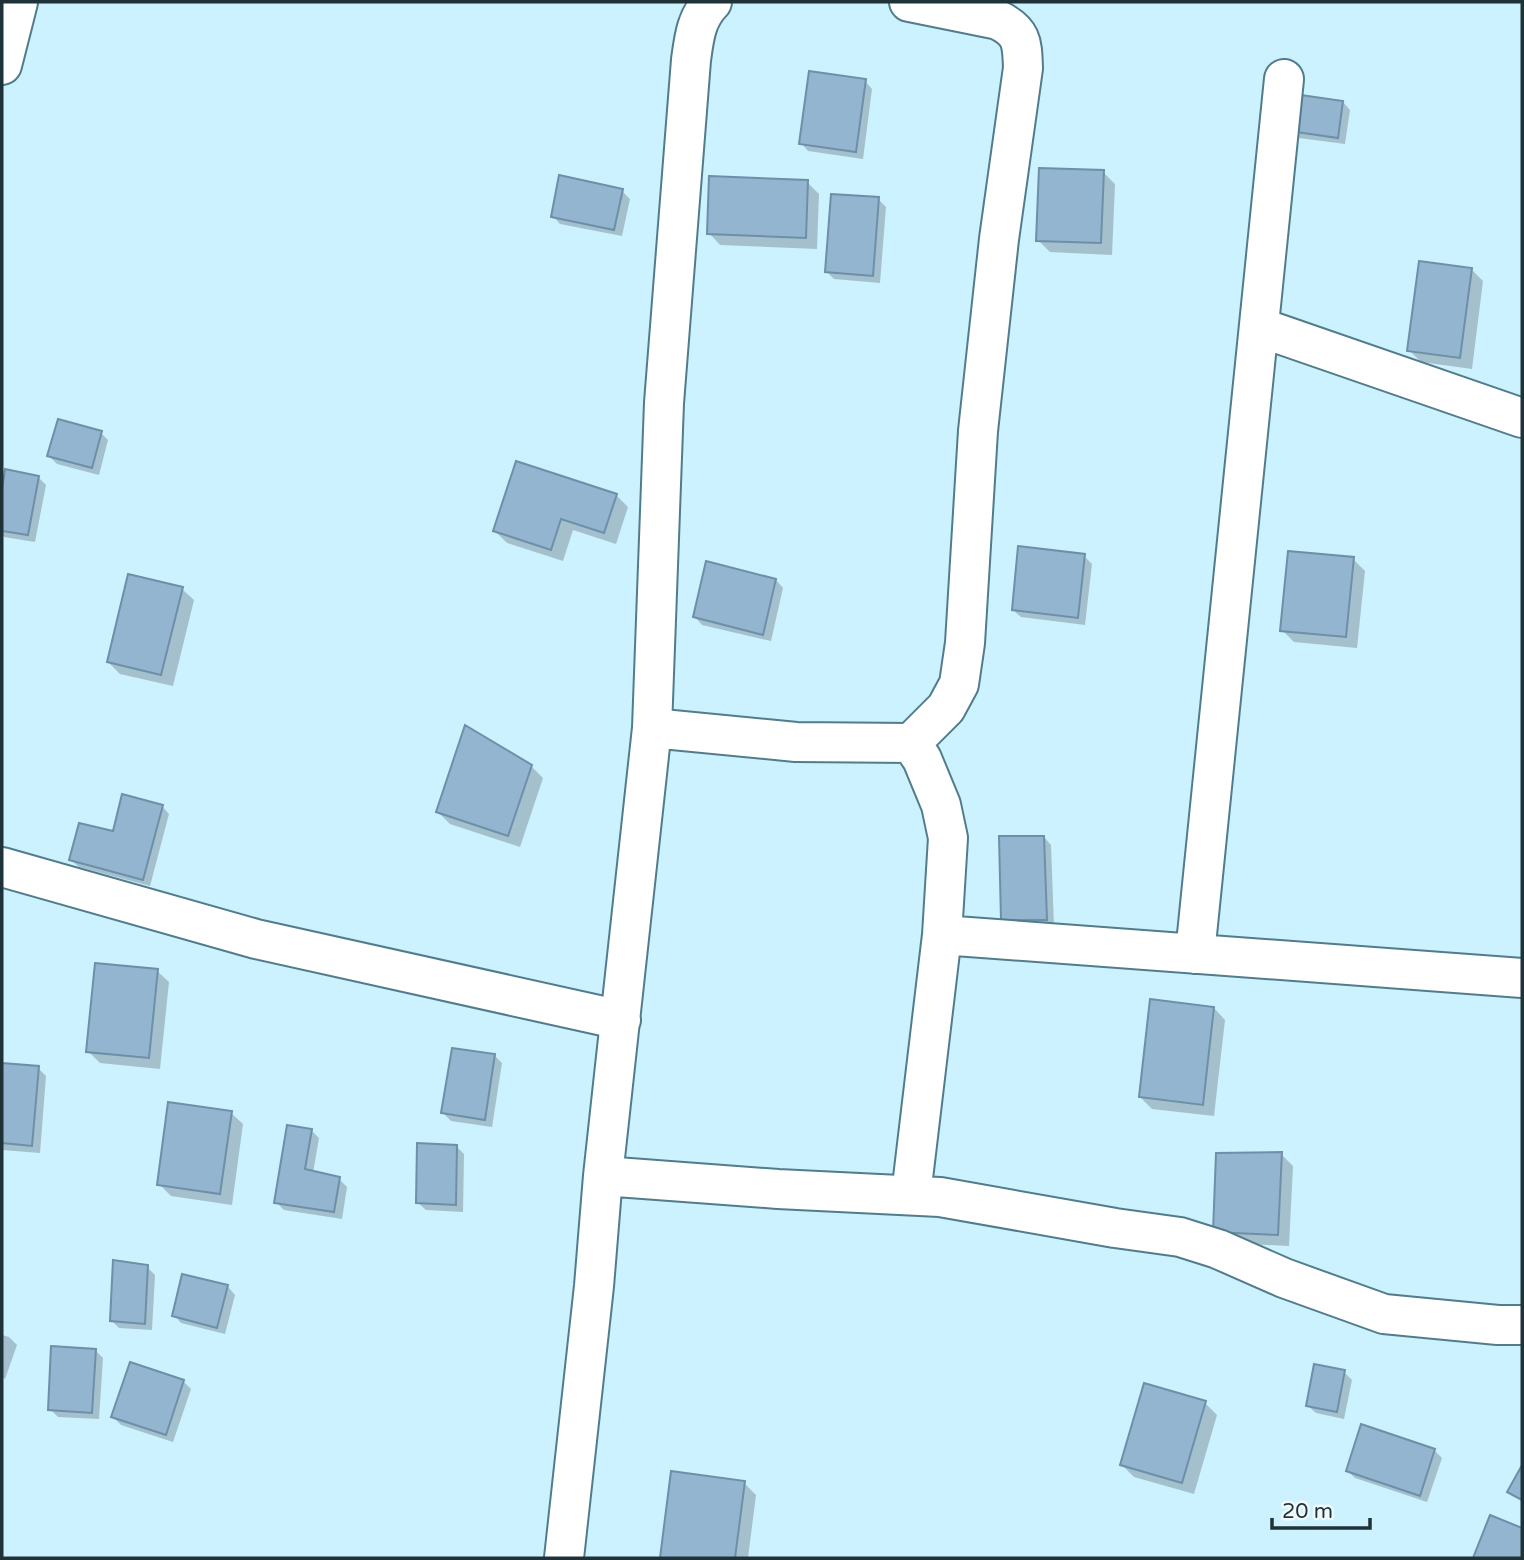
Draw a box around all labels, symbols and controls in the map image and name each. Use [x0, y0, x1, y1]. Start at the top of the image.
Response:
scale bar [1272, 1486, 1370, 1530]
text: 20 m [1282, 1499, 1333, 1524]

